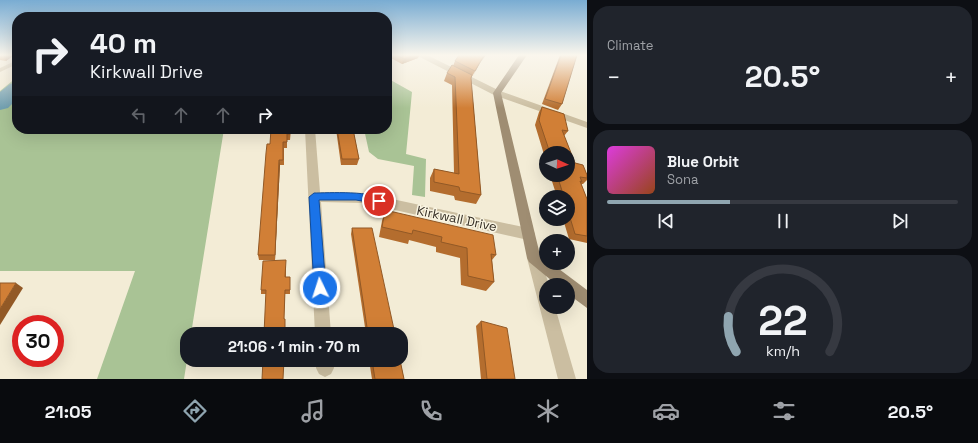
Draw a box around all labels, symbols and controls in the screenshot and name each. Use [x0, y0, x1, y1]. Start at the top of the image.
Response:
text: 40 m [90, 25, 157, 61]
icon: right [24, 28, 76, 80]
text: Climate [607, 37, 653, 54]
text: 20.5° [745, 57, 820, 96]
text: Kirkwall Drive [90, 60, 203, 83]
text: − [607, 63, 621, 91]
text: + [944, 63, 958, 91]
icon: left [128, 104, 150, 126]
icon: ahead [170, 104, 192, 126]
icon: ahead [212, 104, 234, 126]
icon: right [254, 104, 276, 126]
north arrow [539, 146, 575, 182]
map controls [539, 146, 575, 314]
text: Blue Orbit [667, 152, 739, 171]
text: Sona [667, 171, 698, 188]
pin [362, 184, 396, 218]
icon: arrive [368, 190, 390, 212]
button: layers [539, 190, 575, 226]
street label: Kirkwall Drive [415, 202, 499, 235]
icon: previous [655, 210, 677, 232]
icon: pause [772, 210, 794, 232]
icon: next [889, 210, 911, 232]
button: + [539, 234, 575, 270]
position arrow [299, 267, 341, 309]
button: − [539, 278, 575, 314]
text: 22 [758, 294, 807, 347]
speed limit sign: 30 [12, 315, 64, 367]
text: 21:06 · 1 min · 70 m [228, 337, 360, 356]
text: km/h [765, 341, 800, 359]
icon: directions [181, 397, 209, 425]
icon: music [299, 397, 327, 425]
icon: phone [417, 397, 445, 425]
icon: climate [534, 397, 562, 425]
icon: car [652, 397, 680, 425]
icon: filters [770, 397, 798, 425]
text: 21:05 [45, 400, 92, 423]
text: 20.5° [888, 400, 933, 423]

